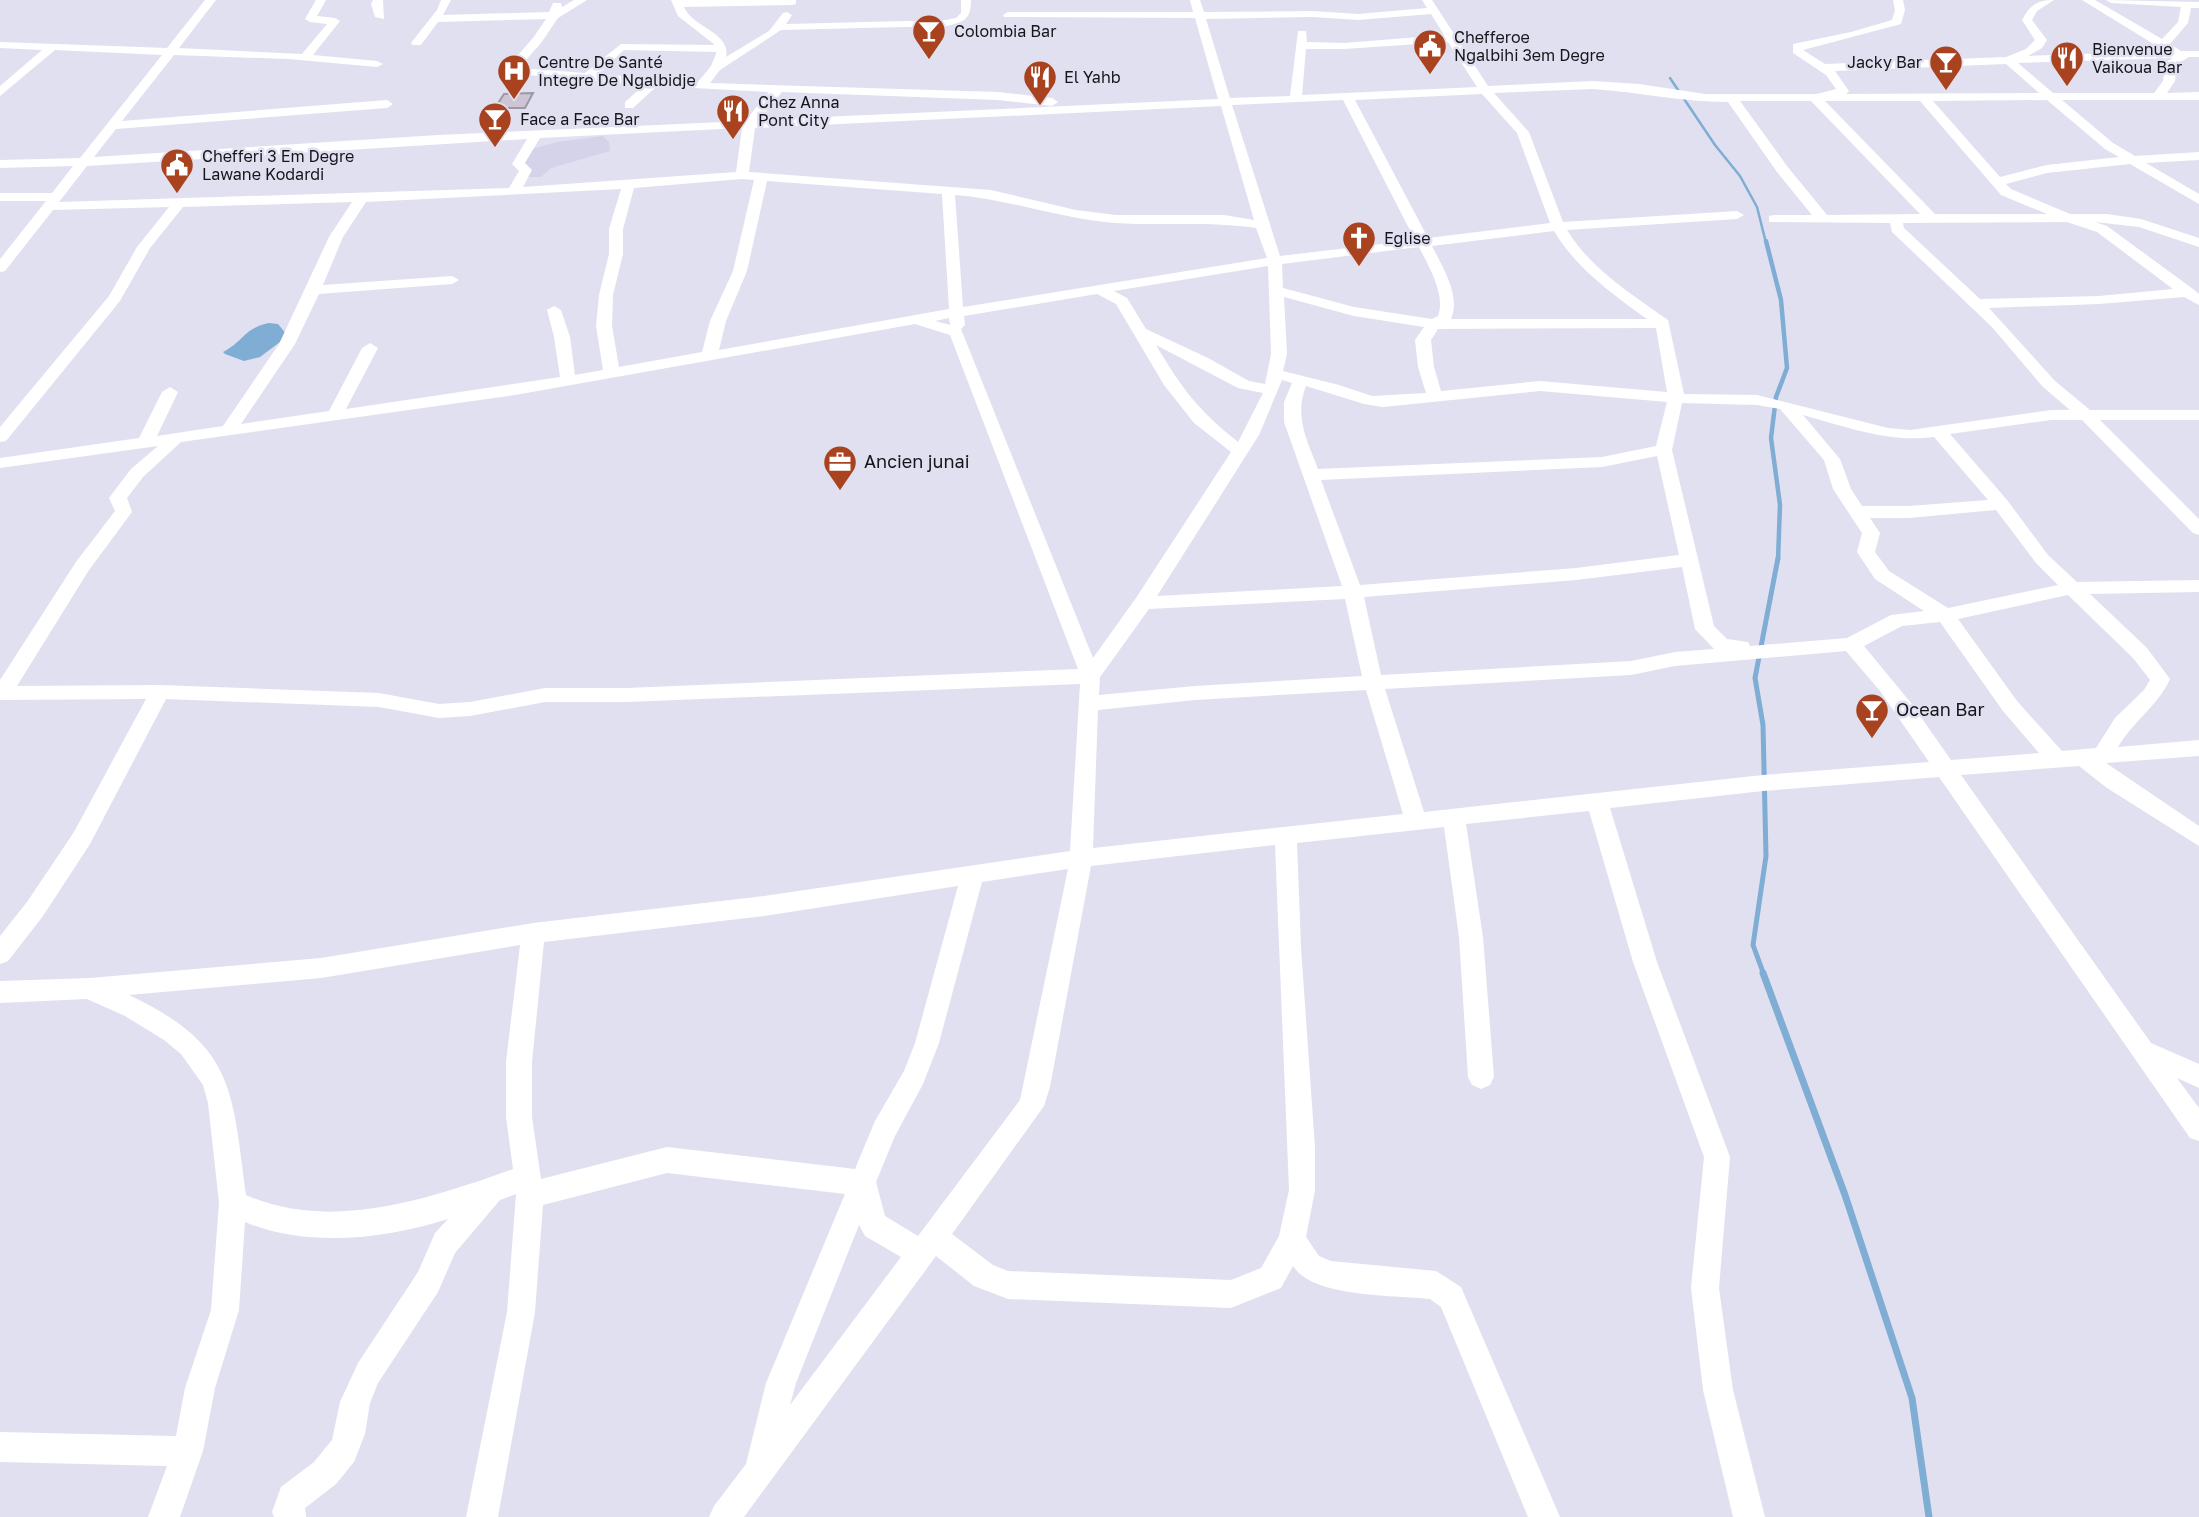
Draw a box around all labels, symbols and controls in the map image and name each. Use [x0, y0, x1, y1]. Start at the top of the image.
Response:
bar icon: Colombia Bar [910, 12, 948, 61]
place label: Colombia Bar [954, 21, 1056, 41]
public building icon: Chefferoe Ngalbihi 3em Degre [1411, 27, 1449, 76]
place label: Chefferoe Ngalbihi 3em Degre [1454, 27, 1605, 65]
restaurant icon: Bienvenue Vaikoua Bar [2048, 39, 2086, 88]
place label: Bienvenue Vaikoua Bar [2092, 39, 2182, 77]
bar icon: Jacky Bar [1927, 43, 1965, 92]
hospital icon: Centre De Santé Integre De Ngalbidje [495, 52, 533, 101]
place label: Centre De Santé Integre De Ngalbidje [538, 52, 696, 90]
place label: Jacky Bar [1847, 52, 1922, 72]
restaurant icon: El Yahb [1021, 58, 1059, 107]
place label: El Yahb [1064, 67, 1121, 87]
restaurant icon: Chez Anna Pont City [714, 92, 752, 141]
place label: Chez Anna Pont City [758, 92, 840, 130]
bar icon: Face a Face Bar [476, 100, 514, 149]
place label: Face a Face Bar [520, 109, 640, 129]
public building icon: Chefferi 3 Em Degre Lawane Kodardi [158, 146, 196, 195]
place label: Chefferi 3 Em Degre Lawane Kodardi [202, 146, 354, 184]
church icon: Eglise [1340, 219, 1378, 268]
place label: Eglise [1384, 228, 1431, 248]
office icon: Ancien junai [821, 443, 859, 492]
place label: Ancien junai [864, 450, 970, 472]
bar icon: Ocean Bar [1853, 691, 1891, 740]
place label: Ocean Bar [1896, 698, 1985, 720]

